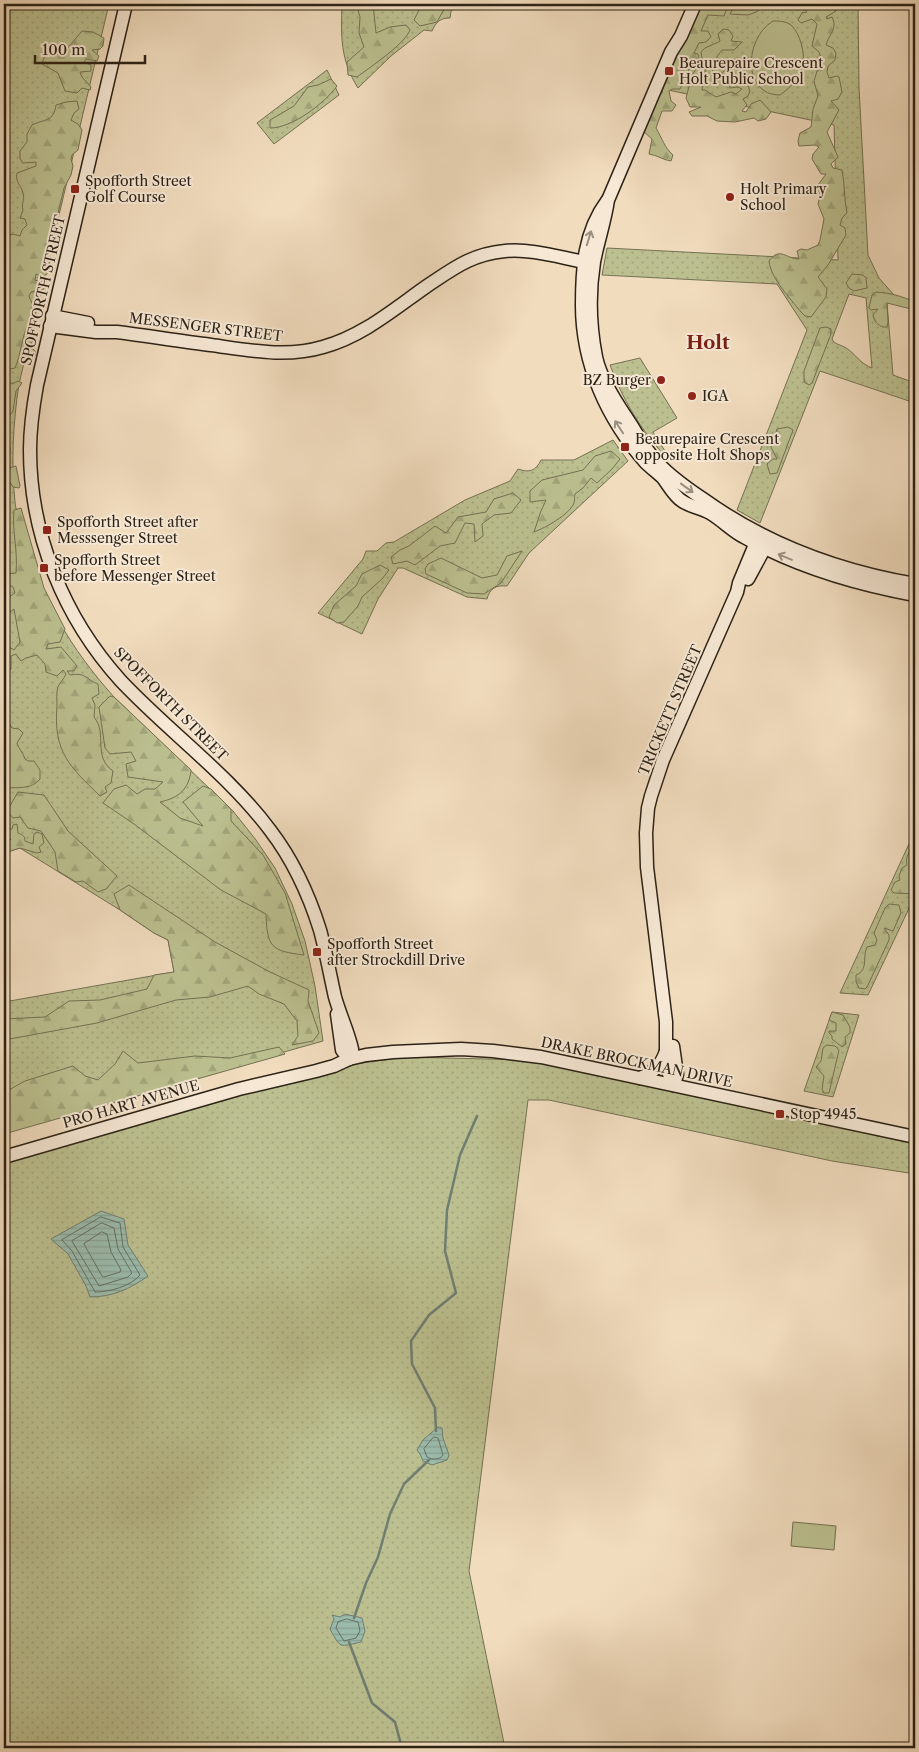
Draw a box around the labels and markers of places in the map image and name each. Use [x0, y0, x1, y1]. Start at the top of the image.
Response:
place label: Beaurepaire Crescent Holt Public School [679, 54, 823, 88]
marker: Beaurepaire Crescent Holt Public School [663, 65, 675, 77]
place label: Spofforth Street Golf Course [85, 172, 192, 206]
place label: Holt Primary School [740, 180, 827, 214]
marker: Spofforth Street Golf Course [69, 183, 81, 195]
marker: Holt Primary School [724, 191, 736, 203]
place label: BZ Burger [583, 371, 651, 389]
marker: BZ Burger [655, 374, 667, 386]
place label: IGA [702, 387, 729, 405]
marker: IGA [686, 390, 698, 402]
place label: Beaurepaire Crescent opposite Holt Shops [635, 430, 779, 464]
marker: Beaurepaire Crescent opposite Holt Shops [619, 441, 631, 453]
place label: Spofforth Street after Messsenger Street [57, 513, 198, 547]
marker: Spofforth Street after Messsenger Street [41, 524, 53, 536]
place label: Spofforth Street before Messenger Street [54, 551, 216, 585]
marker: Spofforth Street before Messenger Street [38, 562, 50, 574]
place label: Spofforth Street after Strockdill Drive [327, 935, 465, 969]
marker: Spofforth Street after Strockdill Drive [311, 946, 323, 958]
place label: Stop 4945 [790, 1105, 856, 1123]
marker: Stop 4945 [774, 1108, 786, 1120]

